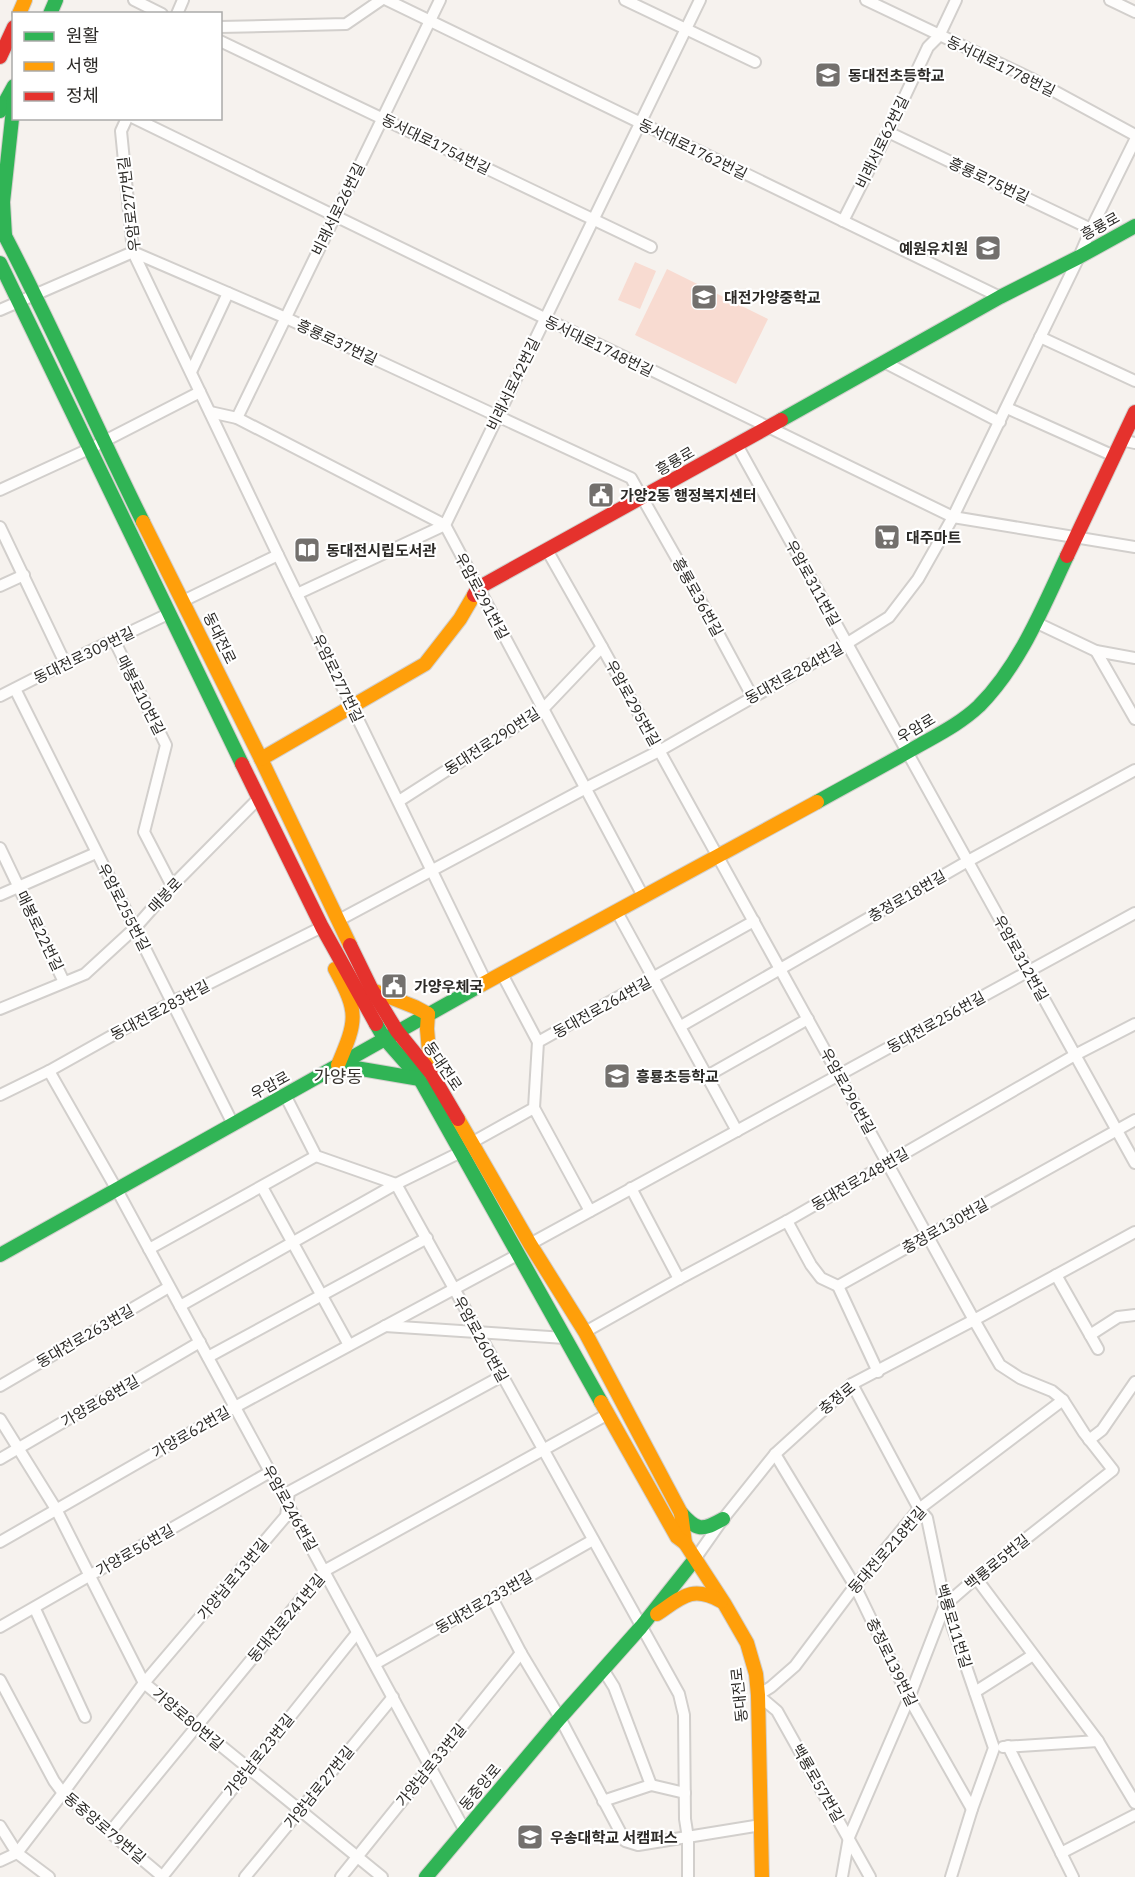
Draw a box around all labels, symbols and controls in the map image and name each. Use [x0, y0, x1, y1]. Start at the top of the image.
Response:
legend [12, 12, 222, 120]
text: 원활 [66, 24, 99, 47]
street label: 동서대로1778번길 [943, 31, 1059, 101]
text: 서행 [66, 54, 99, 77]
school or university icon: 동대전초등학교 [813, 60, 843, 90]
place label: 동대전초등학교 [848, 66, 945, 85]
text: 정체 [66, 84, 99, 107]
street label: 비래서로62번길 [851, 93, 913, 191]
street label: 동서대로1754번길 [378, 109, 494, 179]
street label: 동서대로1762번길 [635, 114, 751, 184]
street label: 흥룡로75번길 [946, 153, 1032, 207]
street label: 우암로277번길 [114, 155, 144, 253]
street label: 비래서로26번길 [307, 160, 369, 258]
street label: 흥룡로 [1077, 208, 1123, 244]
school or university icon: 예원유치원 [973, 233, 1003, 263]
place label: 예원유치원 [899, 239, 968, 258]
school or university icon: 대전가양중학교 [689, 282, 719, 312]
place label: 대전가양중학교 [724, 288, 821, 307]
street label: 동서대로1748번길 [541, 311, 657, 381]
street label: 흥룡로37번길 [294, 315, 380, 369]
street label: 비래서로42번길 [482, 335, 544, 433]
street label: 흥룡로 [652, 442, 698, 480]
public building icon: 가양2동 행정복지센터 [586, 480, 616, 510]
place label: 가양2동 행정복지센터 [620, 486, 757, 505]
supermarket icon: 대주마트 [872, 522, 902, 552]
place label: 대주마트 [906, 528, 961, 547]
library icon: 동대전시립도서관 [292, 535, 322, 565]
street label: 우암로311번길 [781, 536, 845, 630]
place label: 동대전시립도서관 [326, 541, 437, 560]
street label: 우암로291번길 [451, 549, 513, 643]
street label: 흥룡로36번길 [669, 554, 727, 640]
street label: 동대전로 [199, 609, 241, 667]
street label: 동대전로309번길 [30, 622, 138, 688]
street label: 우암로277번길 [308, 631, 368, 725]
street label: 동대전로284번길 [741, 638, 847, 708]
street label: 매봉로10번길 [113, 652, 169, 738]
street label: 우암로295번길 [601, 656, 665, 750]
street label: 동대전로290번길 [441, 703, 543, 779]
street label: 우암로 [893, 709, 939, 747]
street label: 우암로255번길 [94, 860, 154, 954]
street label: 충정로18번길 [865, 866, 949, 926]
street label: 매봉로 [144, 873, 186, 917]
street label: 매봉로22번길 [12, 888, 68, 974]
street label: 우암로312번길 [989, 911, 1053, 1005]
public building icon: 가양우체국 [379, 971, 409, 1001]
street label: 동대전로264번길 [549, 972, 655, 1042]
street label: 동대전로283번길 [107, 976, 213, 1044]
place label: 가양우체국 [414, 977, 483, 996]
street label: 동대전로256번길 [883, 987, 989, 1057]
street label: 동대전로 [420, 1038, 466, 1094]
street label: 우암로296번길 [816, 1044, 880, 1138]
school or university icon: 흥룡초등학교 [602, 1061, 632, 1091]
district label: 가양동 [313, 1065, 363, 1088]
street label: 우암로 [247, 1067, 293, 1103]
place label: 흥룡초등학교 [636, 1067, 719, 1086]
street label: 동대전로248번길 [808, 1143, 912, 1215]
street label: 충정로130번길 [898, 1194, 992, 1258]
street label: 우암로260번길 [449, 1292, 513, 1386]
street label: 동대전로263번길 [33, 1300, 137, 1372]
street label: 가양로68번길 [58, 1371, 142, 1431]
street label: 충정로 [815, 1378, 859, 1418]
street label: 가양로62번길 [149, 1402, 233, 1462]
street label: 우암로246번길 [258, 1461, 322, 1555]
street label: 동대전로218번길 [844, 1502, 930, 1598]
street label: 가양로56번길 [93, 1520, 177, 1580]
street label: 백룡로5번길 [961, 1530, 1033, 1594]
street label: 가양남로13번길 [193, 1534, 273, 1624]
street label: 동대전로233번길 [432, 1566, 536, 1638]
street label: 동대전로241번길 [243, 1570, 329, 1666]
street label: 백룡로11번길 [932, 1582, 976, 1670]
street label: 충정로139번길 [862, 1615, 922, 1709]
street label: 동대전로 [727, 1667, 751, 1723]
street label: 가양로80번길 [149, 1684, 227, 1754]
street label: 가양남로23번길 [220, 1710, 298, 1800]
street label: 가양남로33번길 [392, 1720, 470, 1810]
street label: 백룡로57번길 [788, 1741, 848, 1825]
street label: 가양남로27번길 [280, 1742, 358, 1832]
street label: 동중앙로 [455, 1760, 505, 1814]
street label: 동중앙로79번길 [60, 1788, 150, 1868]
school or university icon: 우송대학교 서캠퍼스 [515, 1822, 545, 1852]
place label: 우송대학교 서캠퍼스 [550, 1828, 678, 1847]

